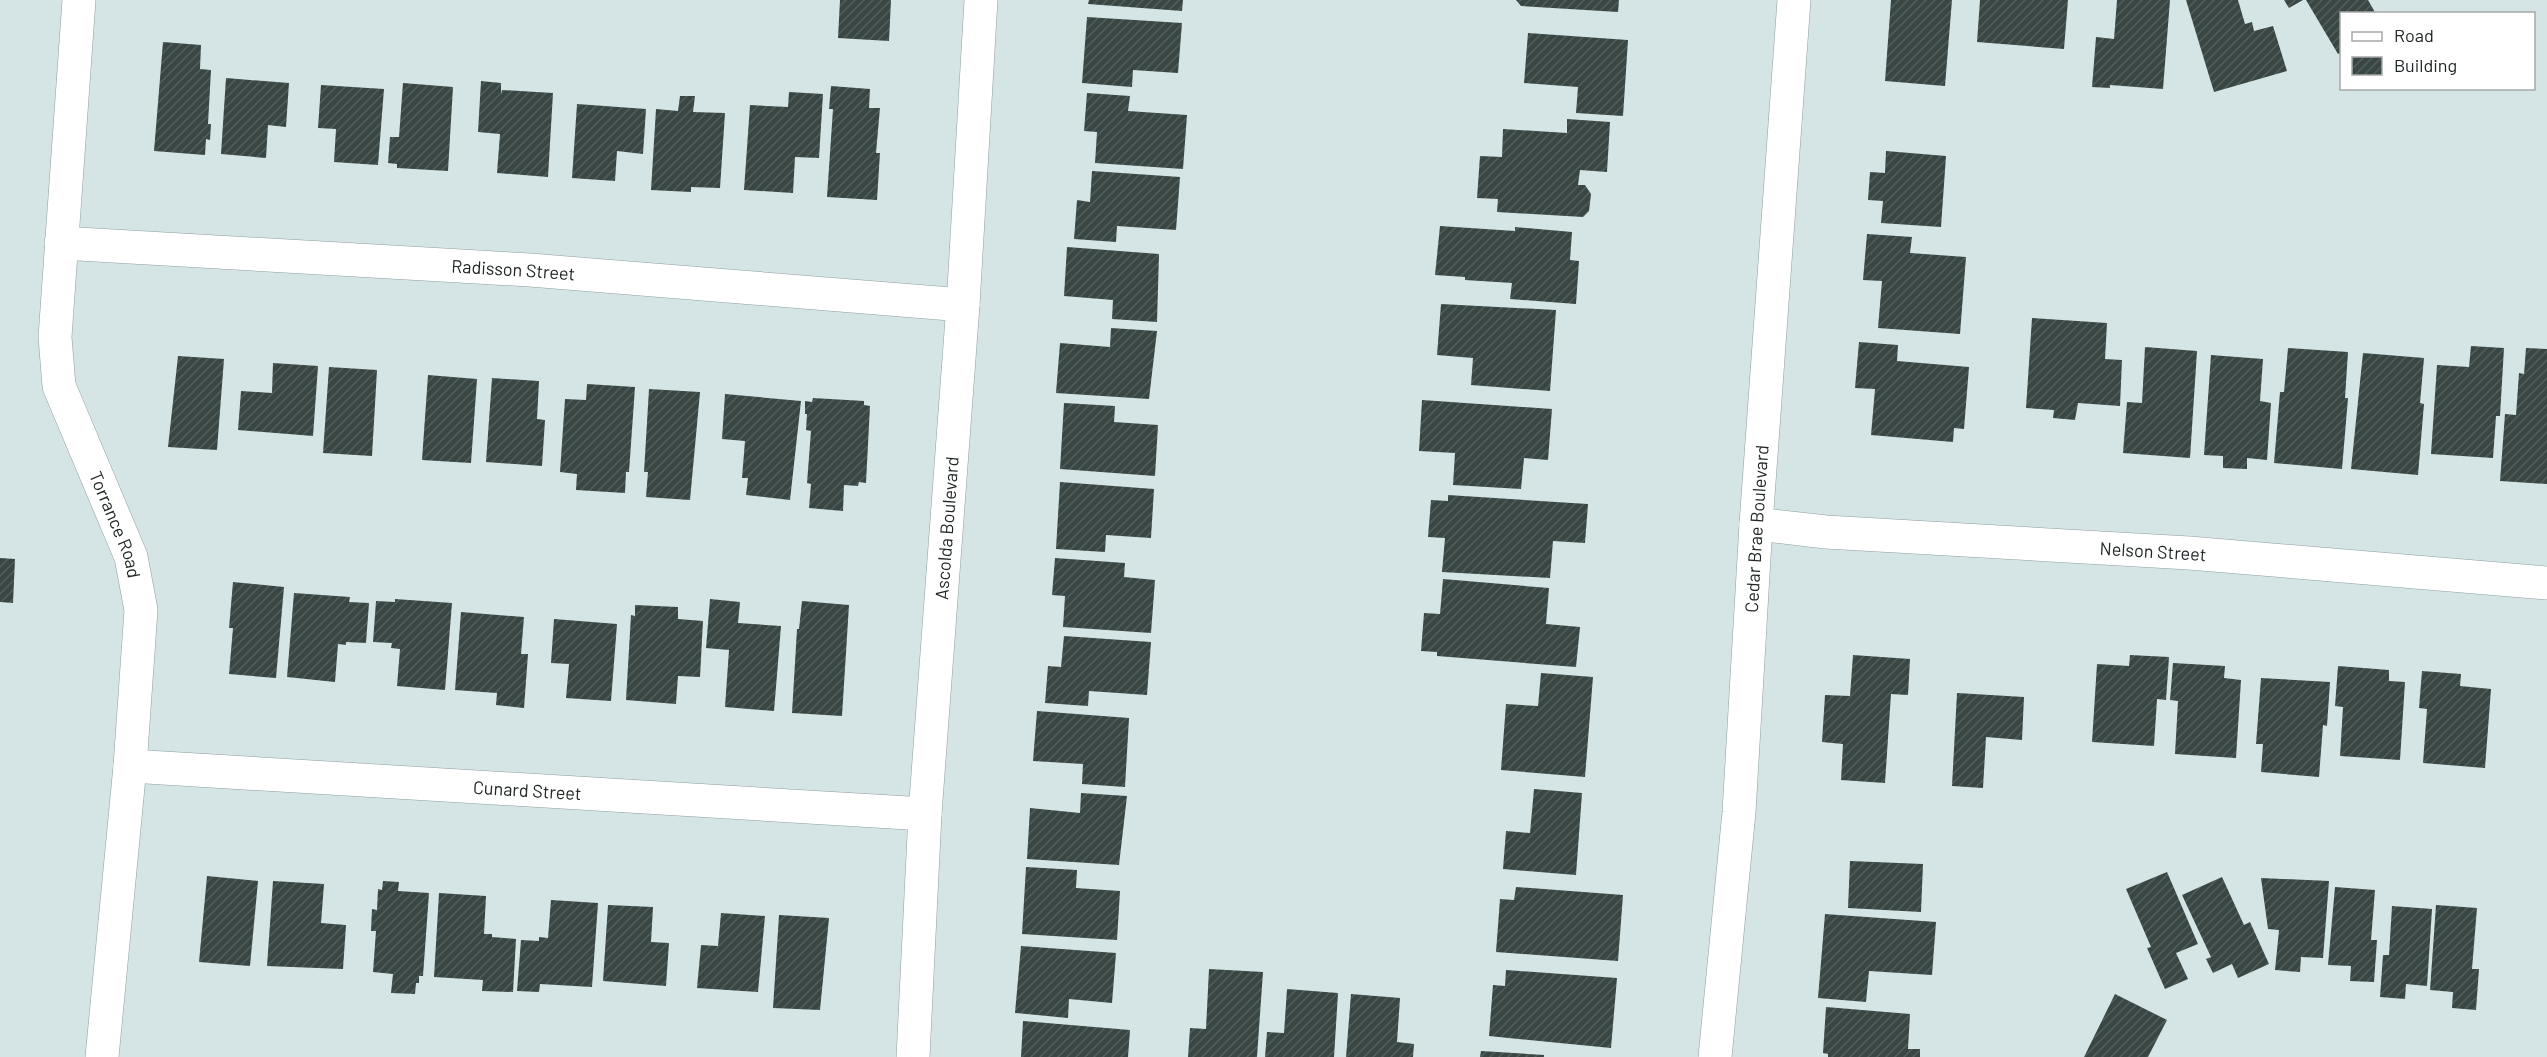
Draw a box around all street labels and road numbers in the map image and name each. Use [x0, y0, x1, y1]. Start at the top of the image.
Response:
street label: Radisson Street [451, 254, 576, 285]
street label: Cedar Brae Boulevard [1740, 444, 1773, 613]
street label: Ascolda Boulevard [930, 456, 963, 601]
street label: Torrance Road [85, 468, 146, 580]
street label: Nelson Street [2099, 537, 2207, 565]
street label: Cunard Street [472, 776, 582, 804]

